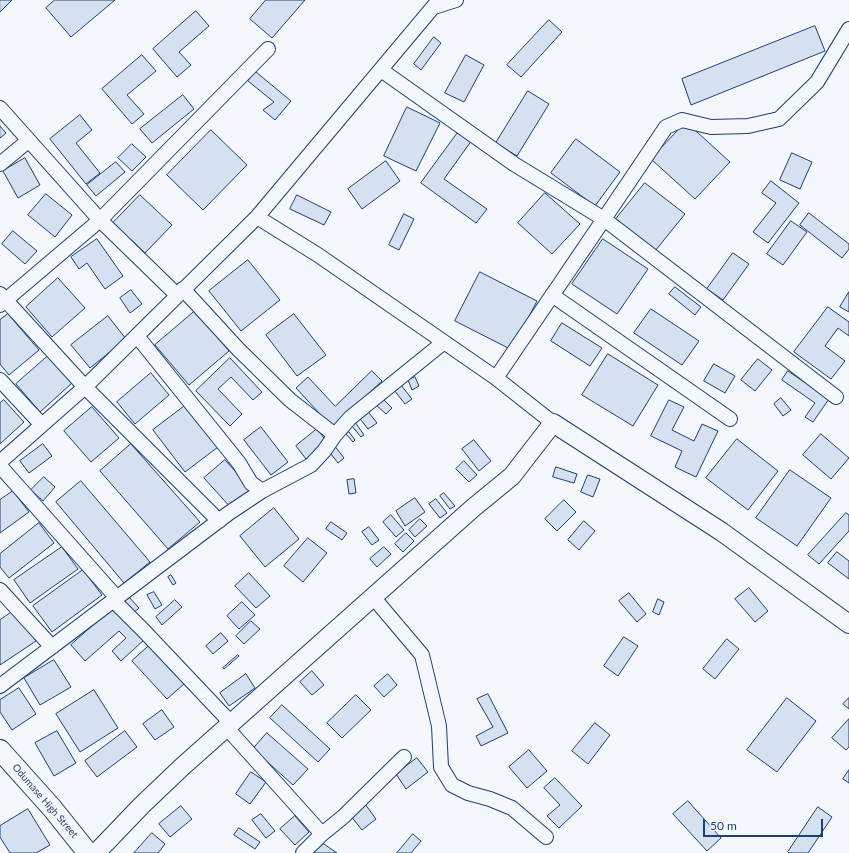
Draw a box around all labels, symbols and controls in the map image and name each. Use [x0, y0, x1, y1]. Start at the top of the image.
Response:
street label: Odumase High Street [10, 762, 80, 840]
scale bar [705, 811, 825, 837]
text: 50 m [710, 818, 737, 833]

